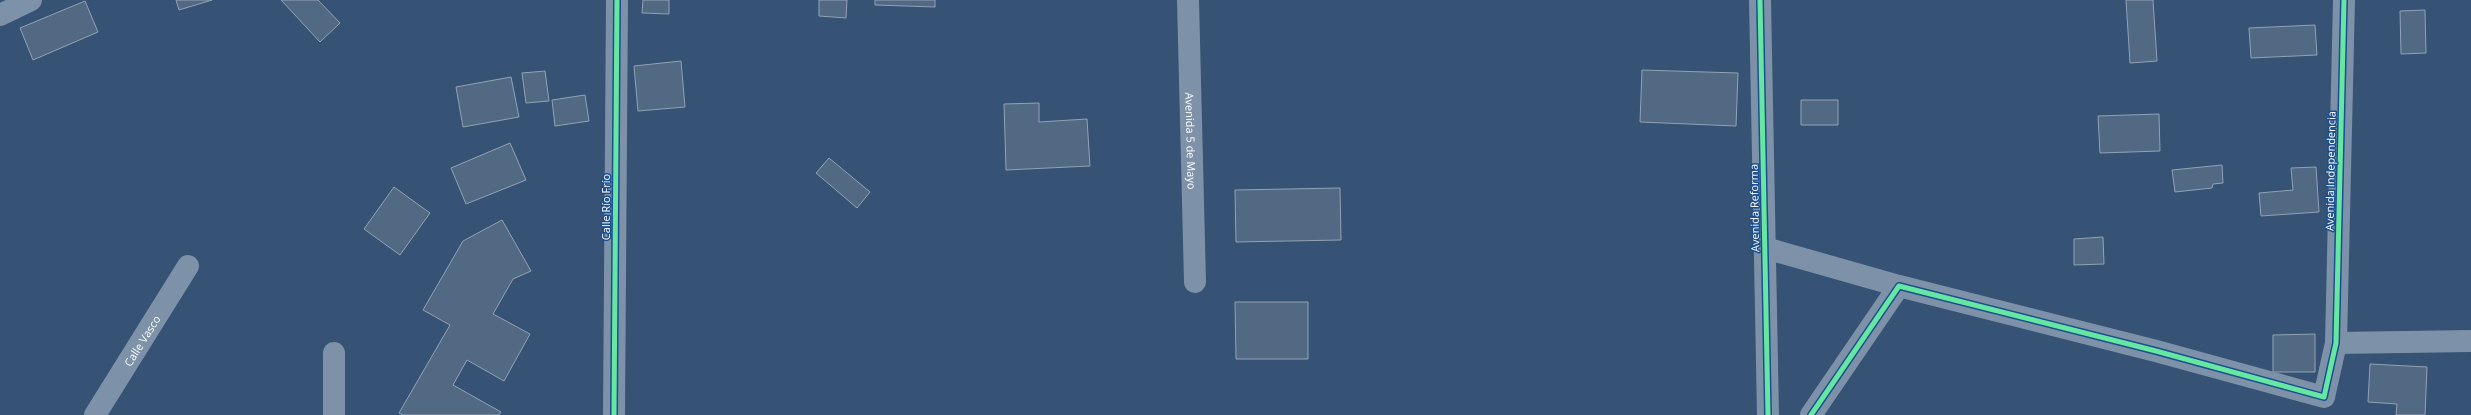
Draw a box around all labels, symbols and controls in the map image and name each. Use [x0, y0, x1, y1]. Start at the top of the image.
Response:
street label: Avenida 5 de Mayo [1183, 92, 1200, 190]
street label: Avenida Independencia [2321, 111, 2339, 231]
street label: Avenida Reforma [1746, 164, 1762, 252]
street label: Calle Río Frío [598, 174, 613, 240]
street label: Calle Vasco [120, 312, 163, 369]

